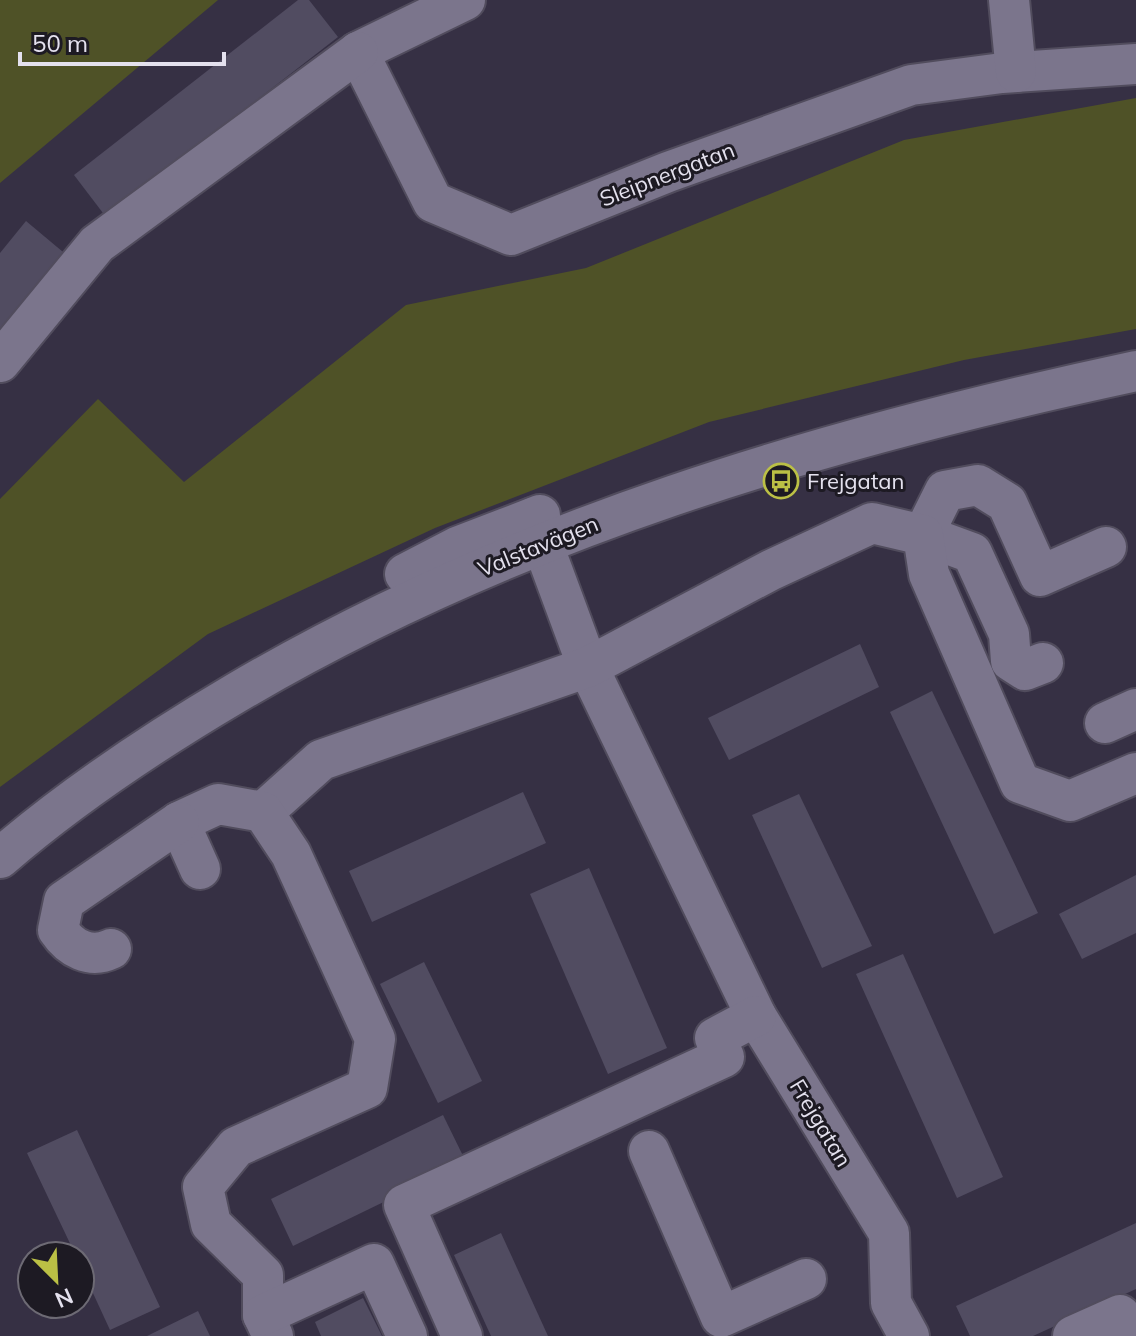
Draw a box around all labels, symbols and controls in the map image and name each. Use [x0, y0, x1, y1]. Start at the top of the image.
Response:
scale bar [20, 16, 224, 66]
text: 50 m [32, 28, 88, 58]
street label: Sleipnergatan [596, 135, 738, 213]
bus stop icon: Frejgatan [762, 462, 800, 500]
place label: Frejgatan [807, 467, 904, 495]
street label: Valstavägen [474, 509, 602, 583]
street label: Frejgatan [784, 1074, 858, 1172]
north arrow [16, 1240, 96, 1320]
text: N [51, 1282, 77, 1314]

